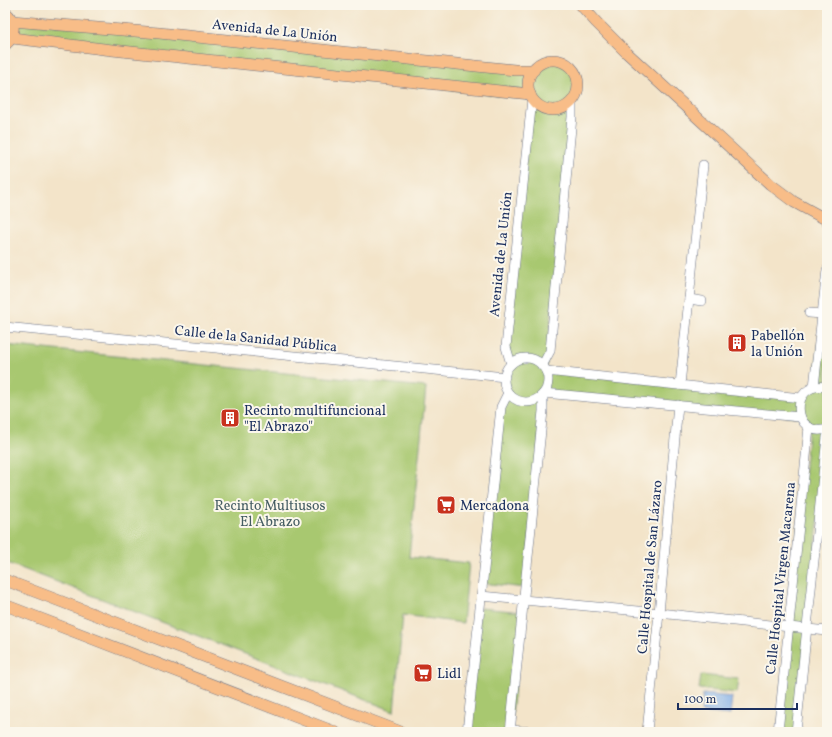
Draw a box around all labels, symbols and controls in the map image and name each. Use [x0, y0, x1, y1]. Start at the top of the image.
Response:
street label: Avenida de La Unión [211, 15, 338, 48]
street label: Avenida de La Unión [485, 191, 518, 318]
street label: Calle de la Sanidad Pública [174, 322, 338, 357]
place label: Pabellón la Unión [751, 327, 805, 362]
building icon: Pabellón la Unión [726, 332, 748, 354]
place label: Recinto multifuncional "El Abrazo" [244, 402, 386, 437]
building icon: Recinto multifuncional "El Abrazo" [219, 407, 241, 429]
street label: Calle Hospital de San Lázaro [633, 479, 668, 655]
street label: Calle Hospital Virgen Macarena [762, 481, 801, 675]
supermarket icon: Mercadona [435, 494, 457, 516]
park label: Recinto Multiusos El Abrazo [214, 497, 326, 532]
place label: Mercadona [460, 497, 529, 516]
supermarket icon: Lidl [412, 662, 434, 684]
place label: Lidl [437, 665, 461, 684]
scale bar [678, 685, 797, 711]
text: 100 m [684, 692, 717, 708]

